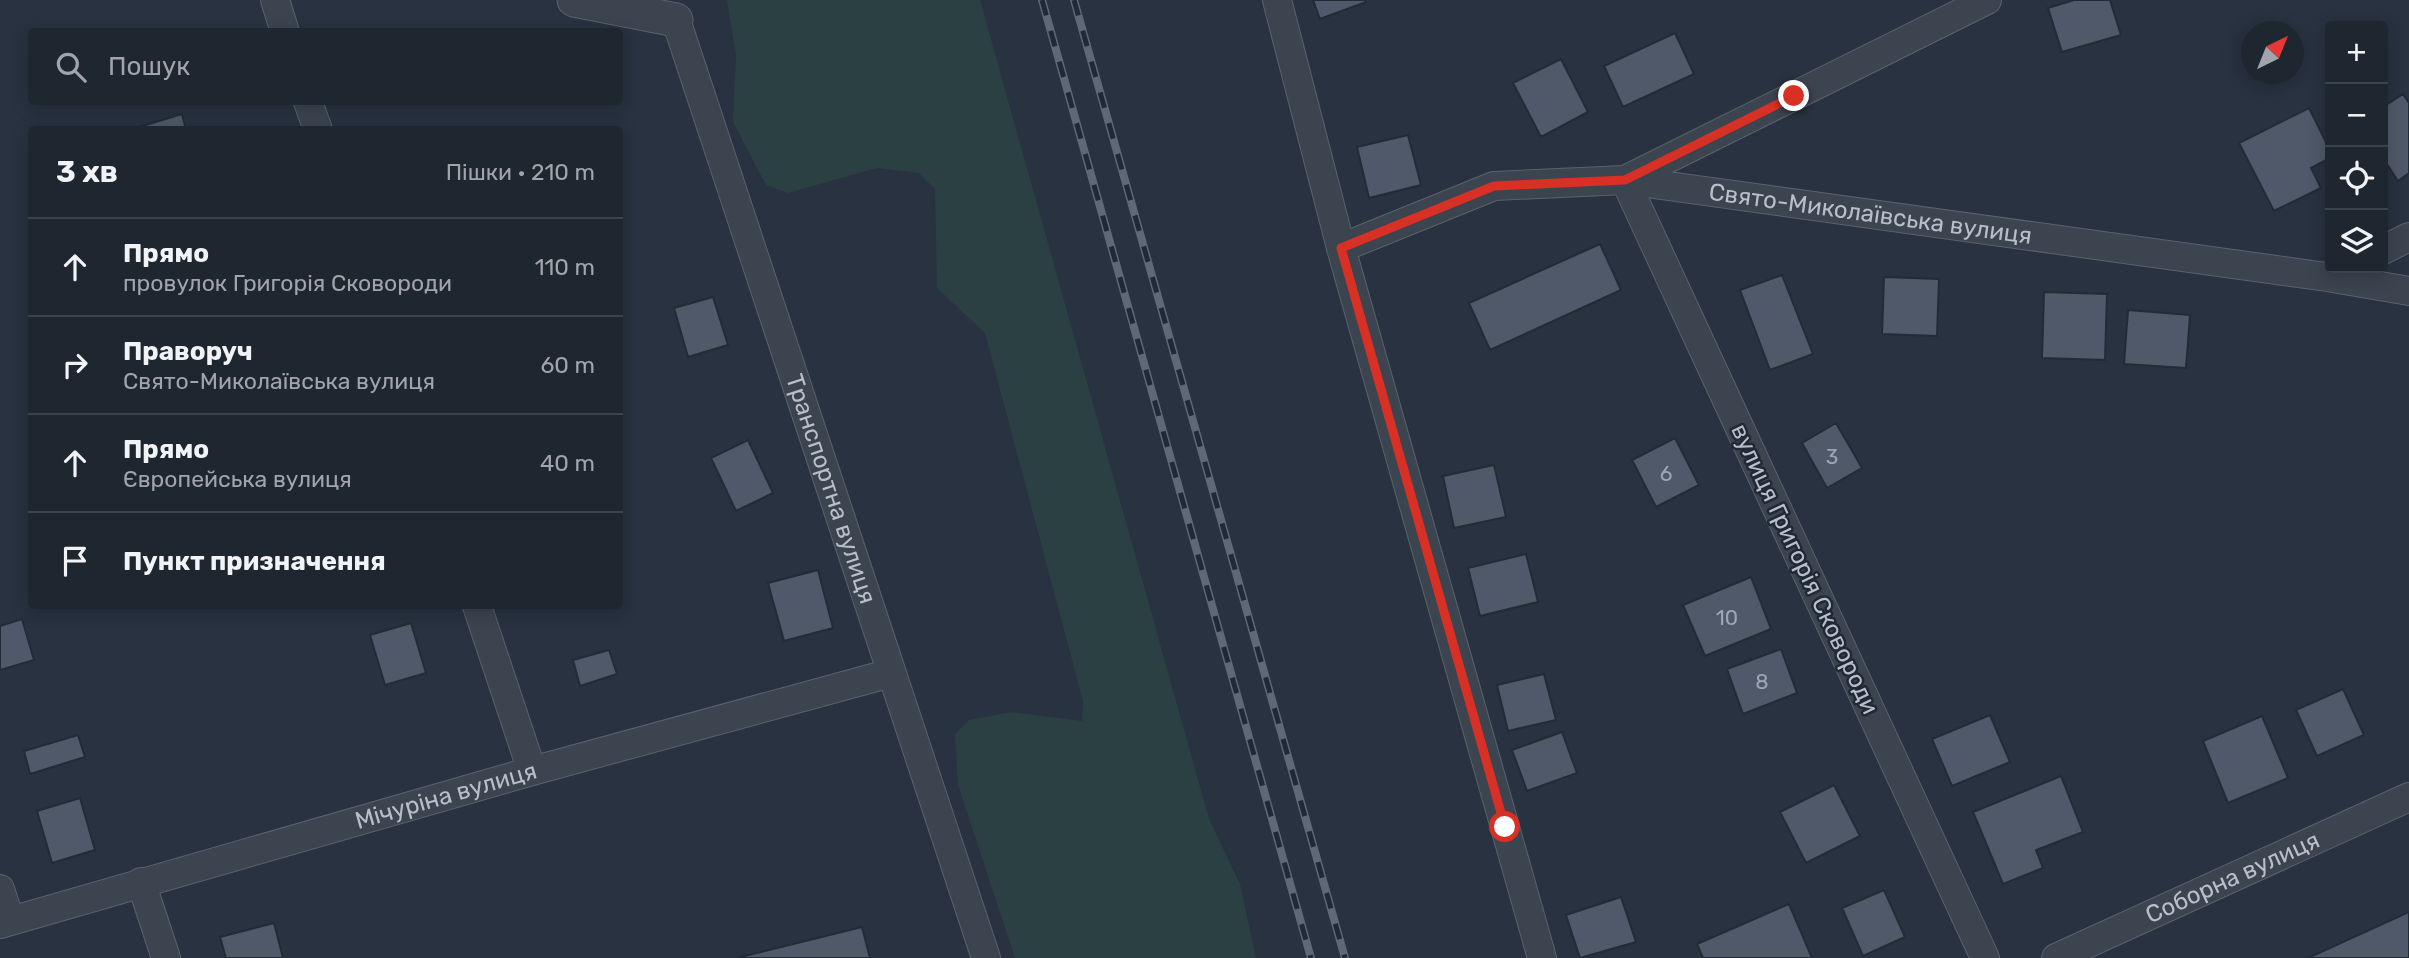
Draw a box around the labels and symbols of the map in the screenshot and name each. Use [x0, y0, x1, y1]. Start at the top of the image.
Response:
north arrow [2241, 21, 2304, 84]
route end [1778, 80, 1809, 111]
street label: Свято-Миколаївська вулиця [1707, 178, 2034, 250]
street label: Транспортна вулиця [780, 371, 882, 607]
street label: вулиця Григорія Сковороди [1725, 419, 1885, 719]
house number: 3 [1826, 444, 1838, 469]
house number: 6 [1660, 461, 1672, 486]
house number: 10 [1716, 605, 1738, 630]
house number: 8 [1755, 669, 1769, 694]
street label: Мічуріна вулиця [352, 756, 540, 835]
route start [1489, 811, 1520, 842]
street label: Соборна вулиця [2141, 826, 2324, 929]

